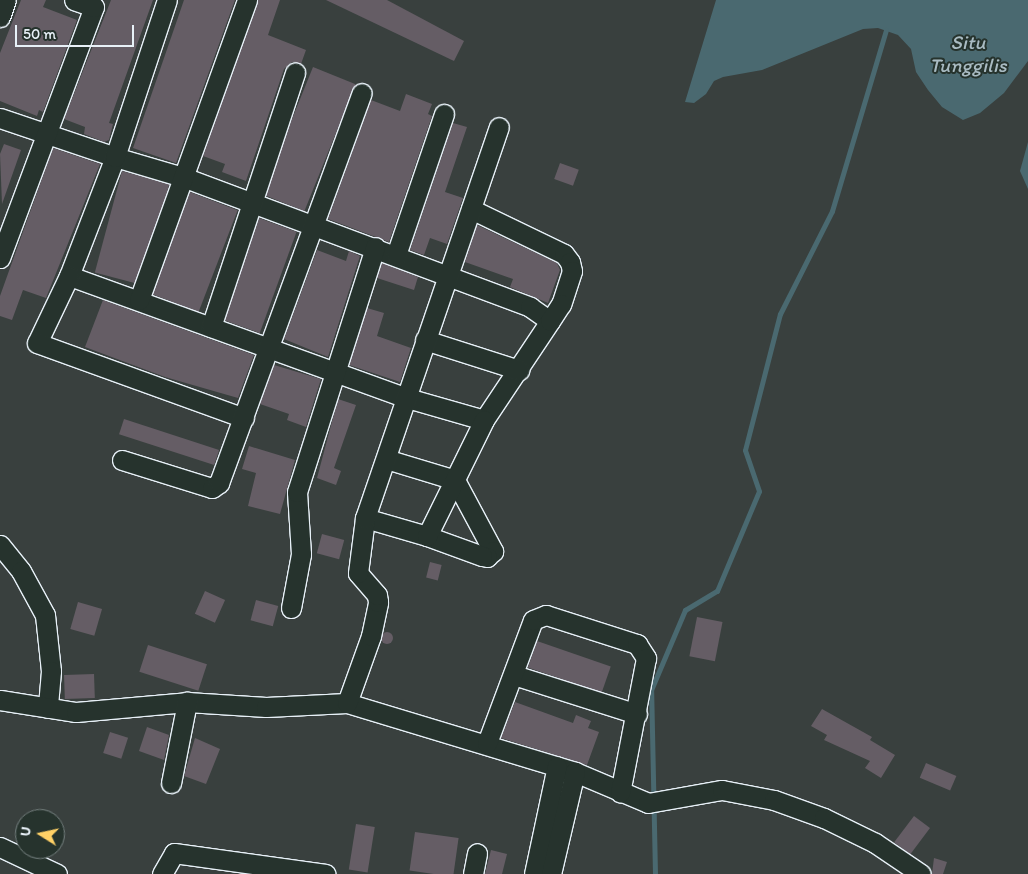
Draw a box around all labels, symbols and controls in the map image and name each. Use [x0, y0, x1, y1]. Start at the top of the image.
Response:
scale bar [18, 15, 136, 47]
text: 50 m [23, 25, 56, 43]
water label: Situ Tunggilis [929, 30, 1007, 77]
north arrow [15, 809, 65, 859]
text: U [17, 825, 35, 838]

